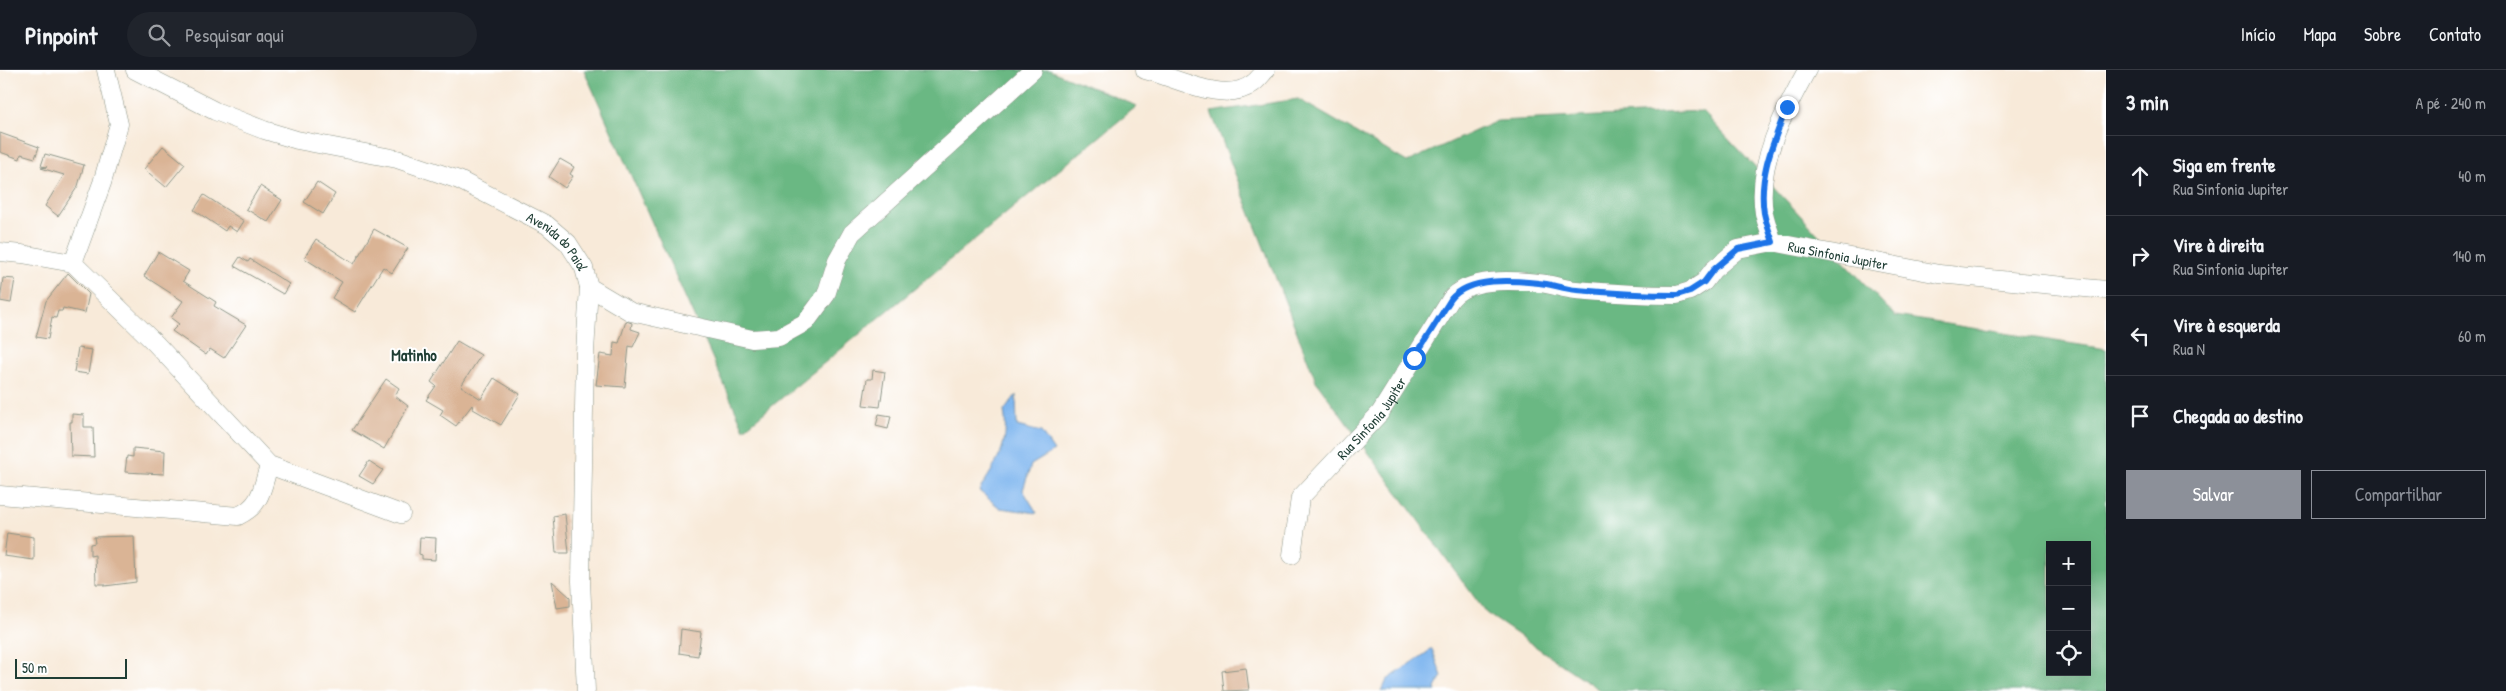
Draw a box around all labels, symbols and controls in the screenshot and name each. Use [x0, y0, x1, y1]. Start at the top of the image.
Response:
search box [127, 12, 477, 57]
text: Pinpoint [25, 19, 97, 51]
icon: search [145, 21, 173, 49]
text: Pesquisar aqui [185, 22, 284, 48]
text: Início [2241, 22, 2275, 47]
text: Mapa [2303, 22, 2336, 47]
text: Sobre [2364, 22, 2401, 47]
text: Contato [2429, 22, 2481, 47]
text: 3 min [2126, 88, 2169, 117]
text: A pé · 240 m [2416, 92, 2486, 114]
route end [1776, 96, 1799, 119]
text: Siga em frente [2173, 152, 2276, 178]
icon: ahead [2126, 162, 2154, 190]
text: 40 m [2458, 165, 2486, 187]
text: Rua Sinfonia Jupiter [2173, 178, 2289, 200]
street label: Avenida do Paiol [524, 207, 594, 273]
text: Vire à direita [2173, 232, 2264, 258]
street label: Rua Sinfonia Jupiter [1787, 236, 1890, 274]
icon: right [2126, 242, 2154, 270]
text: 140 m [2452, 245, 2486, 267]
text: Rua Sinfonia Jupiter [2173, 258, 2289, 280]
text: Vire à esquerda [2173, 312, 2280, 338]
icon: left [2126, 322, 2154, 350]
text: 60 m [2458, 325, 2486, 347]
text: Rua N [2173, 338, 2205, 360]
district label: Matinho [391, 344, 437, 366]
route start [1403, 347, 1426, 370]
street label: Rua Sinfonia Jupiter [1332, 372, 1410, 463]
icon: arrive [2126, 402, 2154, 430]
text: Chegada ao destino [2173, 403, 2303, 429]
button: Salvar [2126, 470, 2301, 519]
button: Compartilhar [2311, 470, 2486, 519]
map controls [2046, 541, 2091, 676]
button: + [2046, 541, 2091, 586]
button: − [2046, 586, 2091, 631]
button: locate [2046, 631, 2091, 676]
scale bar [15, 656, 128, 679]
text: 50 m [22, 658, 47, 677]

